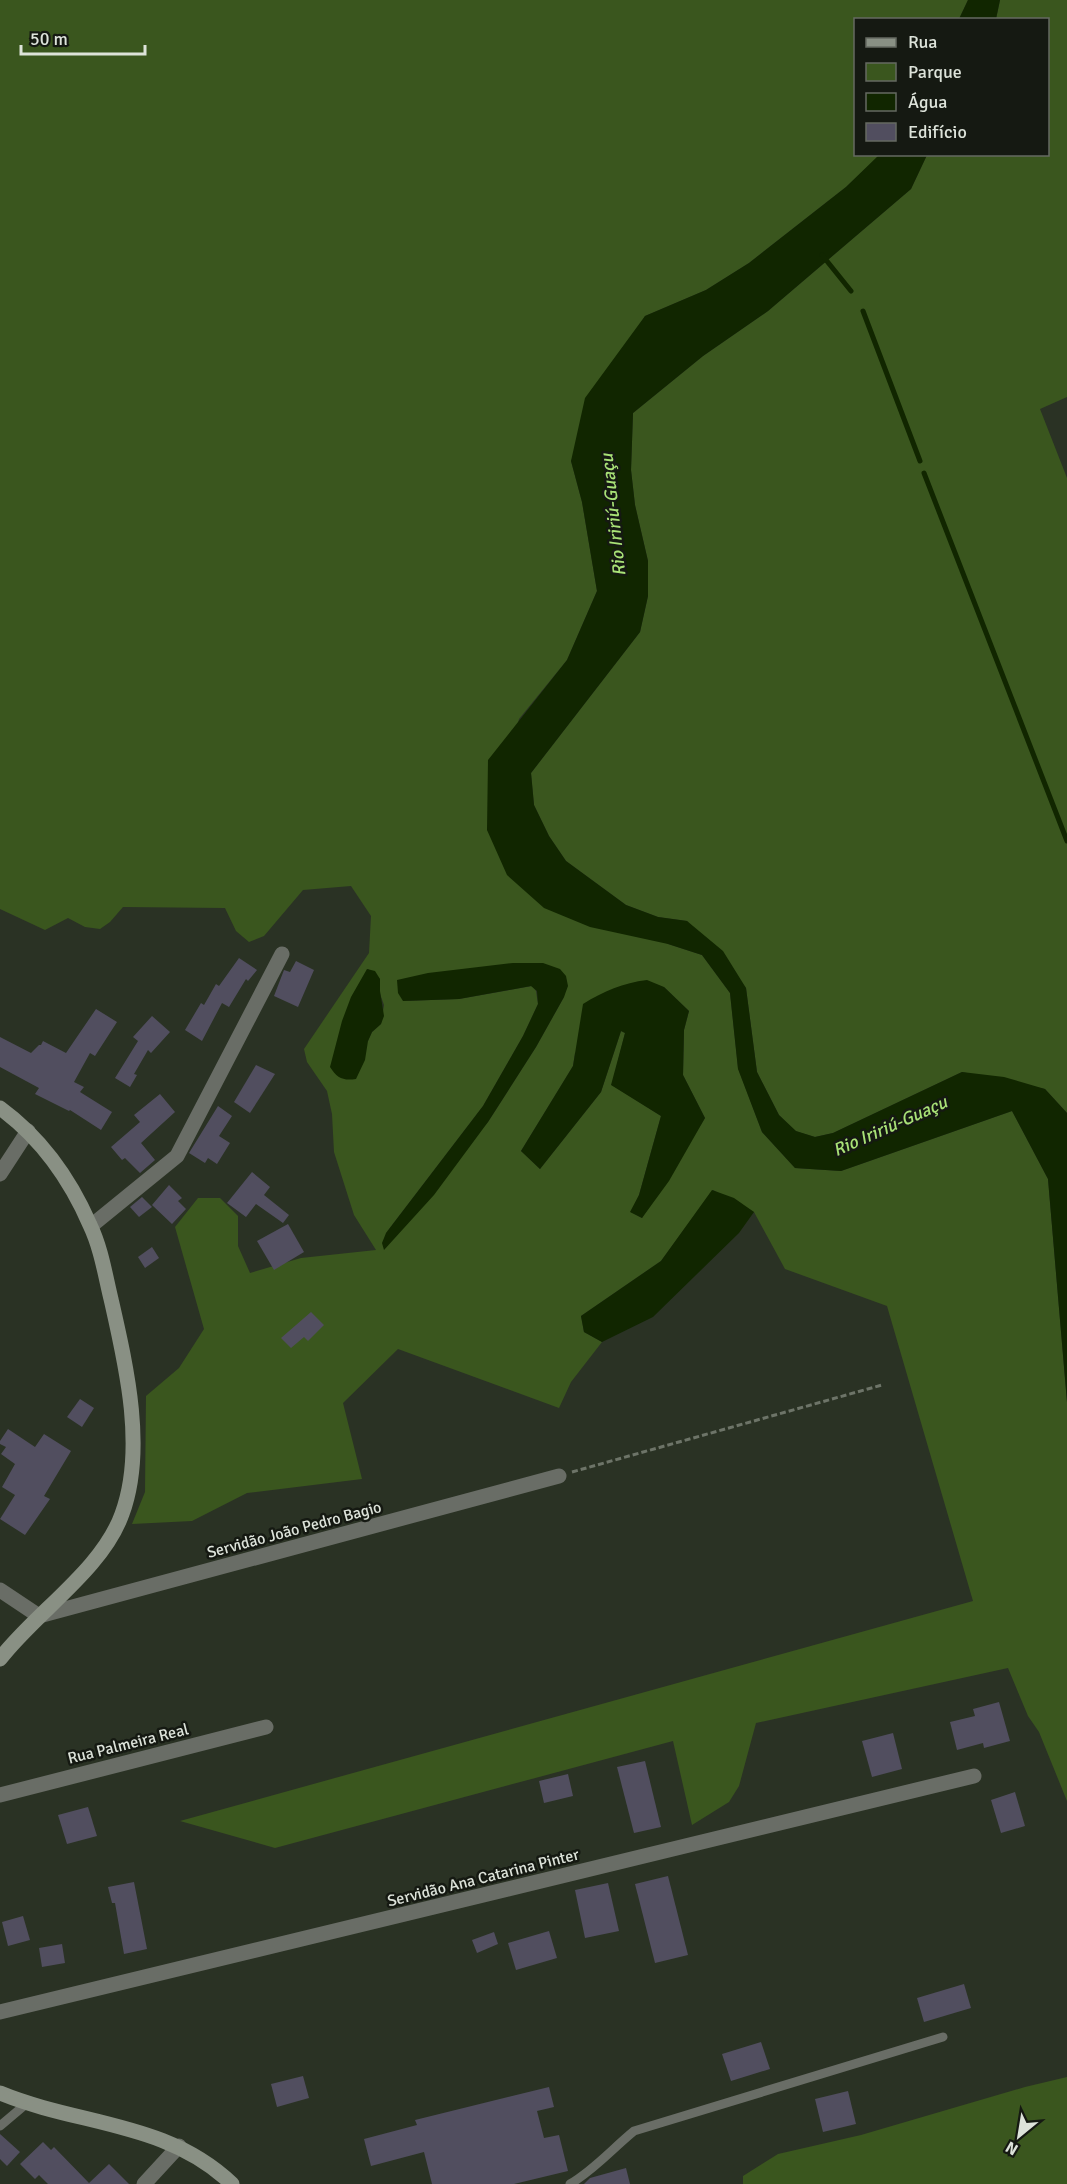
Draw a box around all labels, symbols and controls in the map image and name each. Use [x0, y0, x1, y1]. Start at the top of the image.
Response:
scale bar [21, 18, 146, 56]
legend [854, 18, 1049, 156]
text: 50 m [30, 28, 68, 50]
text: Rua [908, 31, 937, 53]
text: Parque [908, 61, 962, 83]
text: Água [908, 91, 947, 113]
text: Edifício [908, 121, 967, 143]
water label: Rio Iririú-Guaçu [596, 452, 630, 577]
water label: Rio Iririú-Guaçu [829, 1090, 952, 1161]
street label: Servidão João Pedro Bagio [205, 1497, 384, 1563]
street label: Rua Palmeira Real [66, 1719, 191, 1769]
street label: Servidão Ana Catarina Pinter [385, 1844, 581, 1911]
north arrow [989, 2106, 1049, 2166]
text: N [1002, 2137, 1022, 2160]

